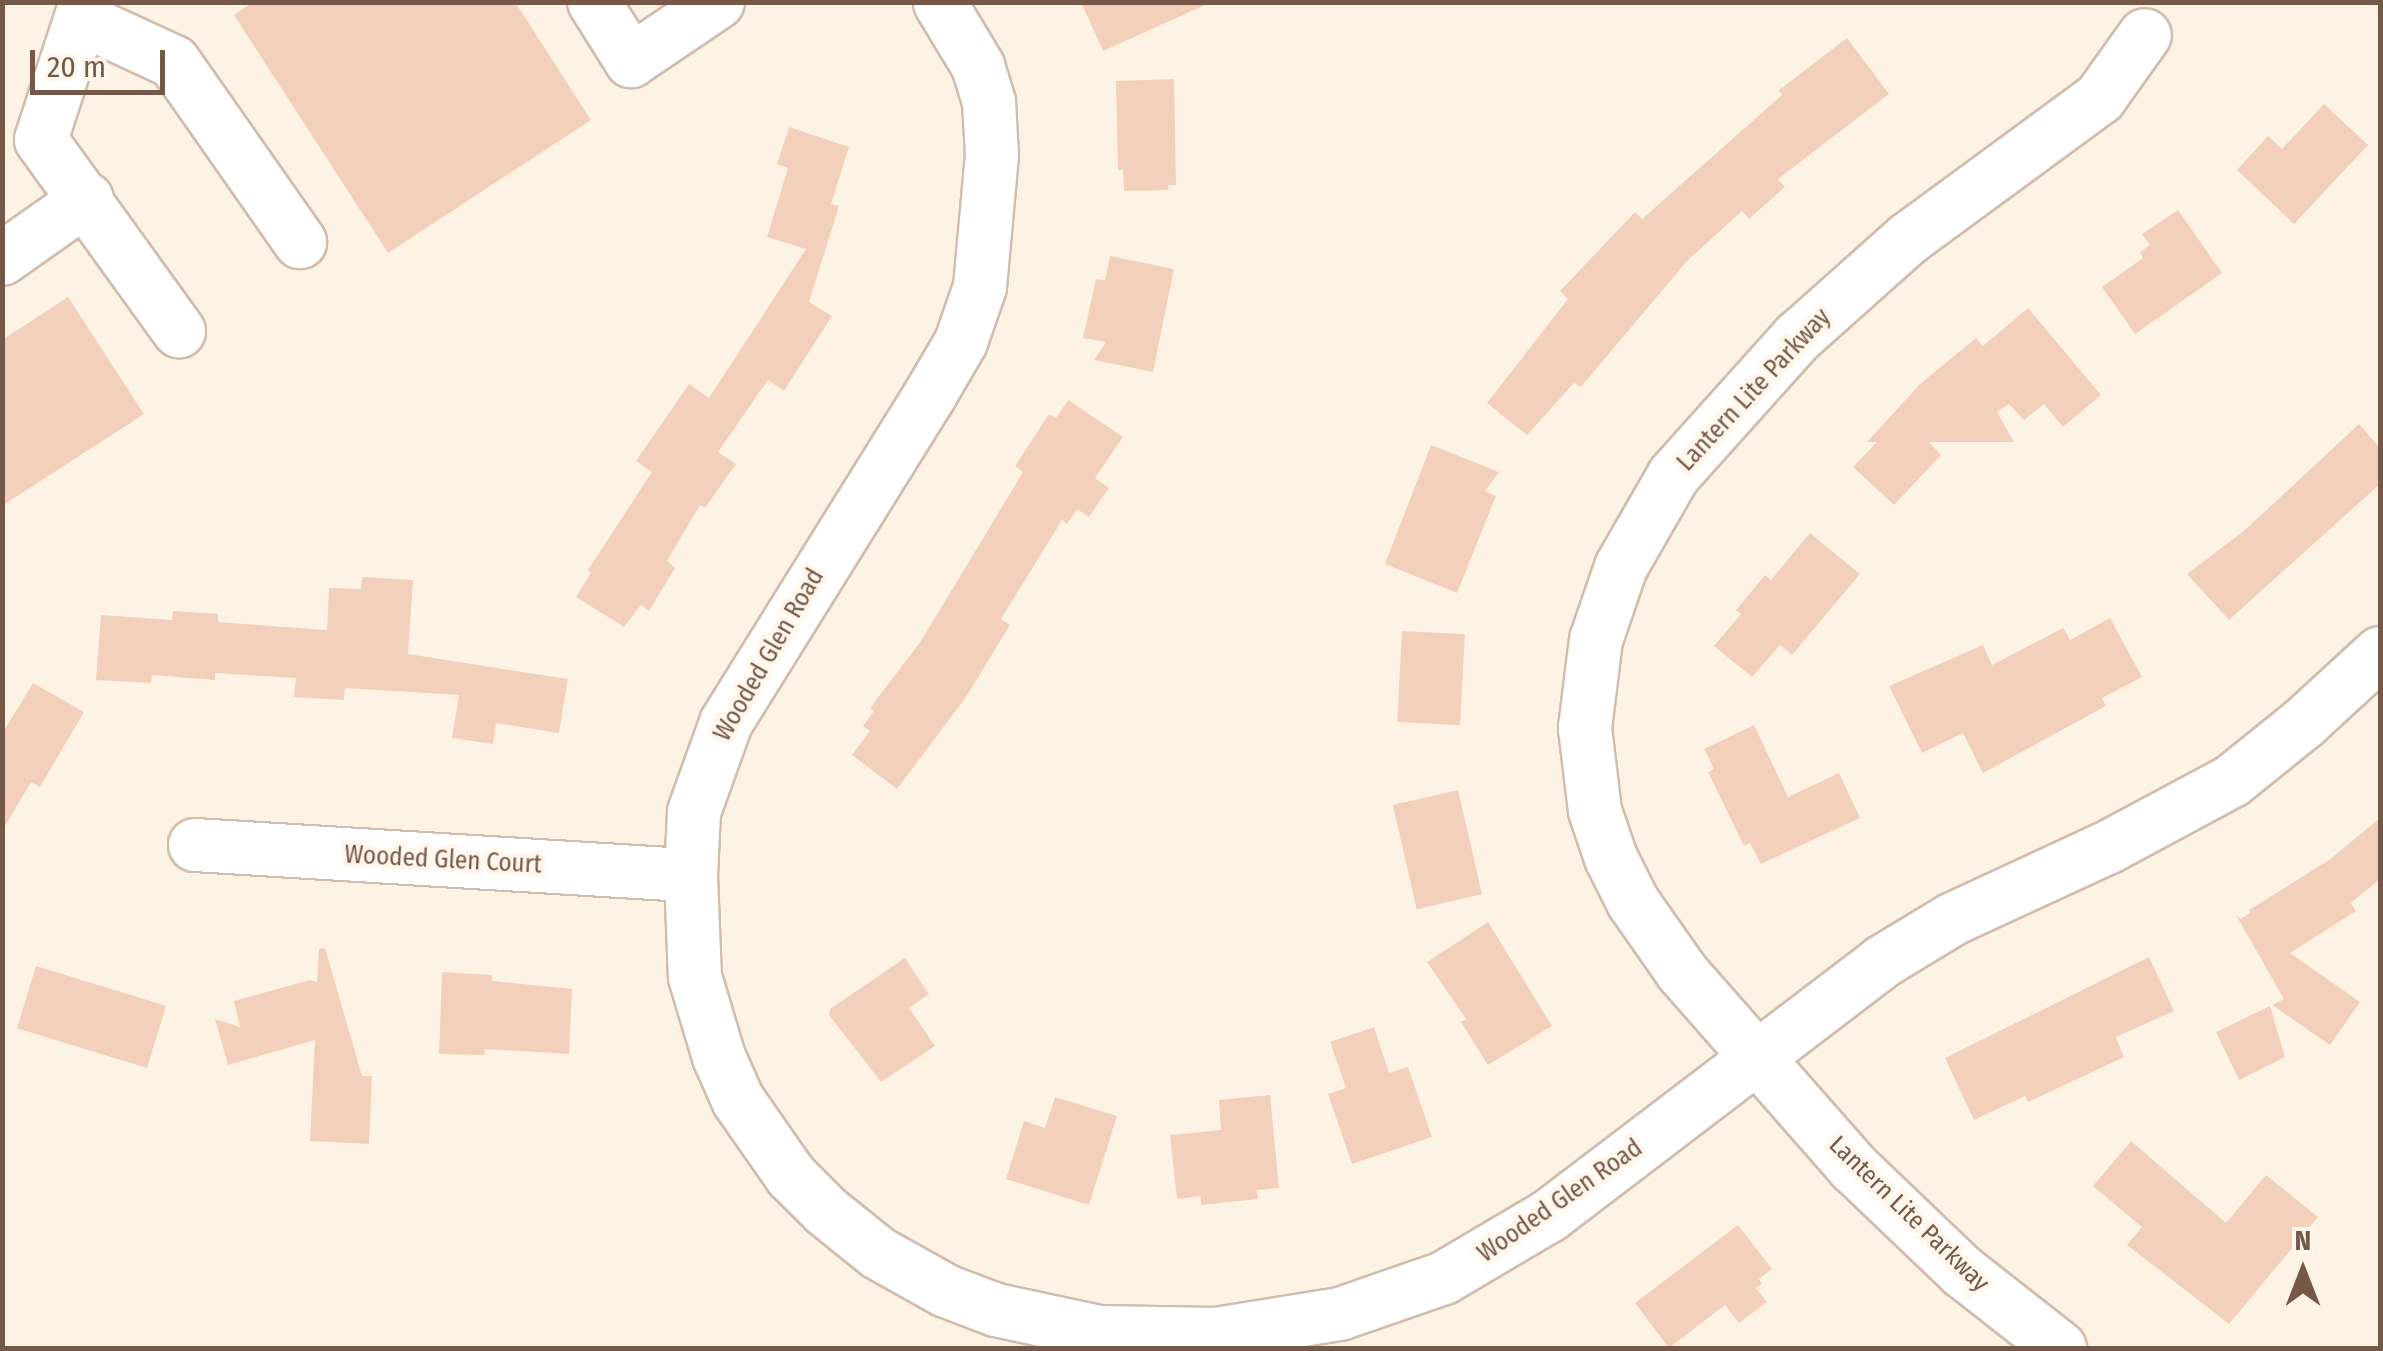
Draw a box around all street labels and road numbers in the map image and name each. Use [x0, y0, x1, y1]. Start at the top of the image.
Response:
street label: Lantern Lite Parkway [1671, 303, 1837, 477]
street label: Wooded Glen Road [708, 564, 830, 746]
street label: Wooded Glen Court [344, 840, 542, 880]
street label: Lantern Lite Parkway [1823, 1130, 1995, 1298]
street label: Wooded Glen Road [1472, 1133, 1648, 1269]

